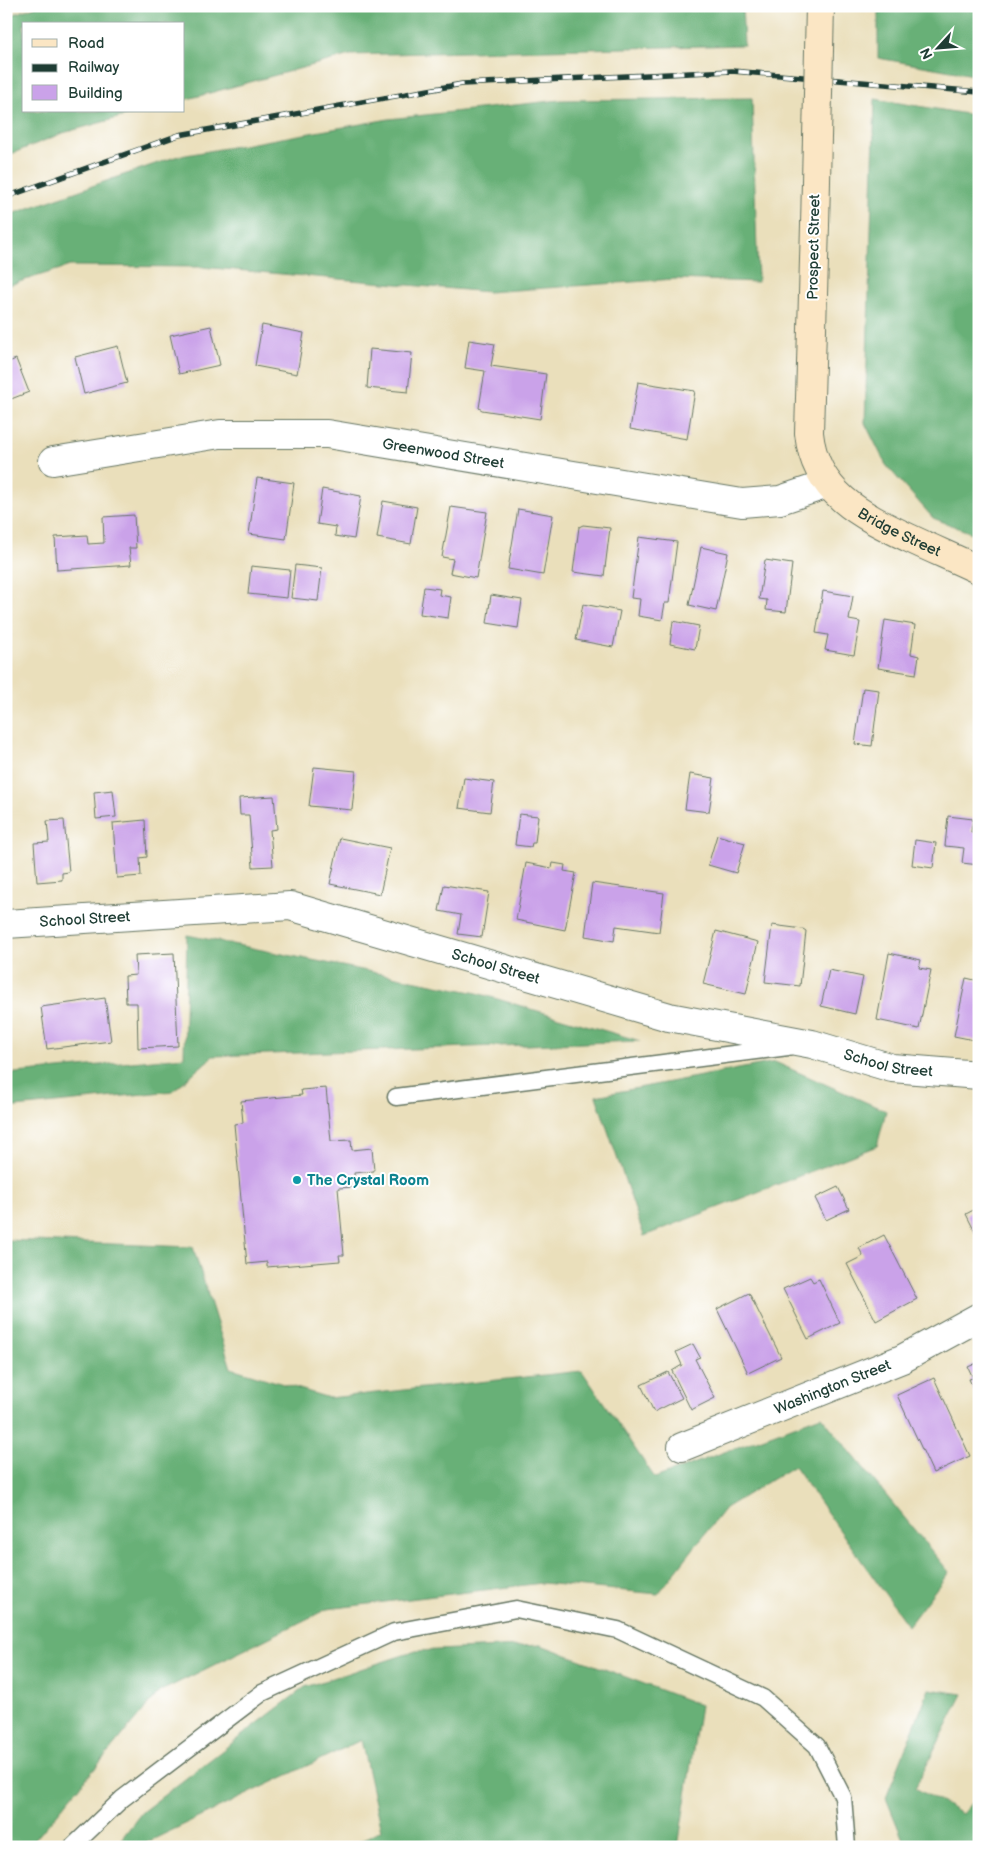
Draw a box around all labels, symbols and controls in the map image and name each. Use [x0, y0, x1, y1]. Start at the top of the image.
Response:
legend [22, 22, 185, 112]
north arrow [912, 22, 962, 72]
text: Road [68, 34, 104, 53]
text: N [917, 45, 937, 62]
text: Railway [68, 58, 119, 77]
text: Building [68, 84, 123, 103]
street label: Prospect Street [804, 194, 824, 300]
street label: Greenwood Street [381, 434, 506, 473]
street label: Bridge Street [854, 503, 944, 561]
street label: School Street [39, 907, 131, 931]
street label: School Street [450, 944, 542, 988]
street label: School Street [841, 1045, 934, 1081]
place label: The Crystal Room [307, 1171, 429, 1190]
marker: The Crystal Room [291, 1174, 303, 1186]
street label: Washington Street [771, 1355, 894, 1419]

